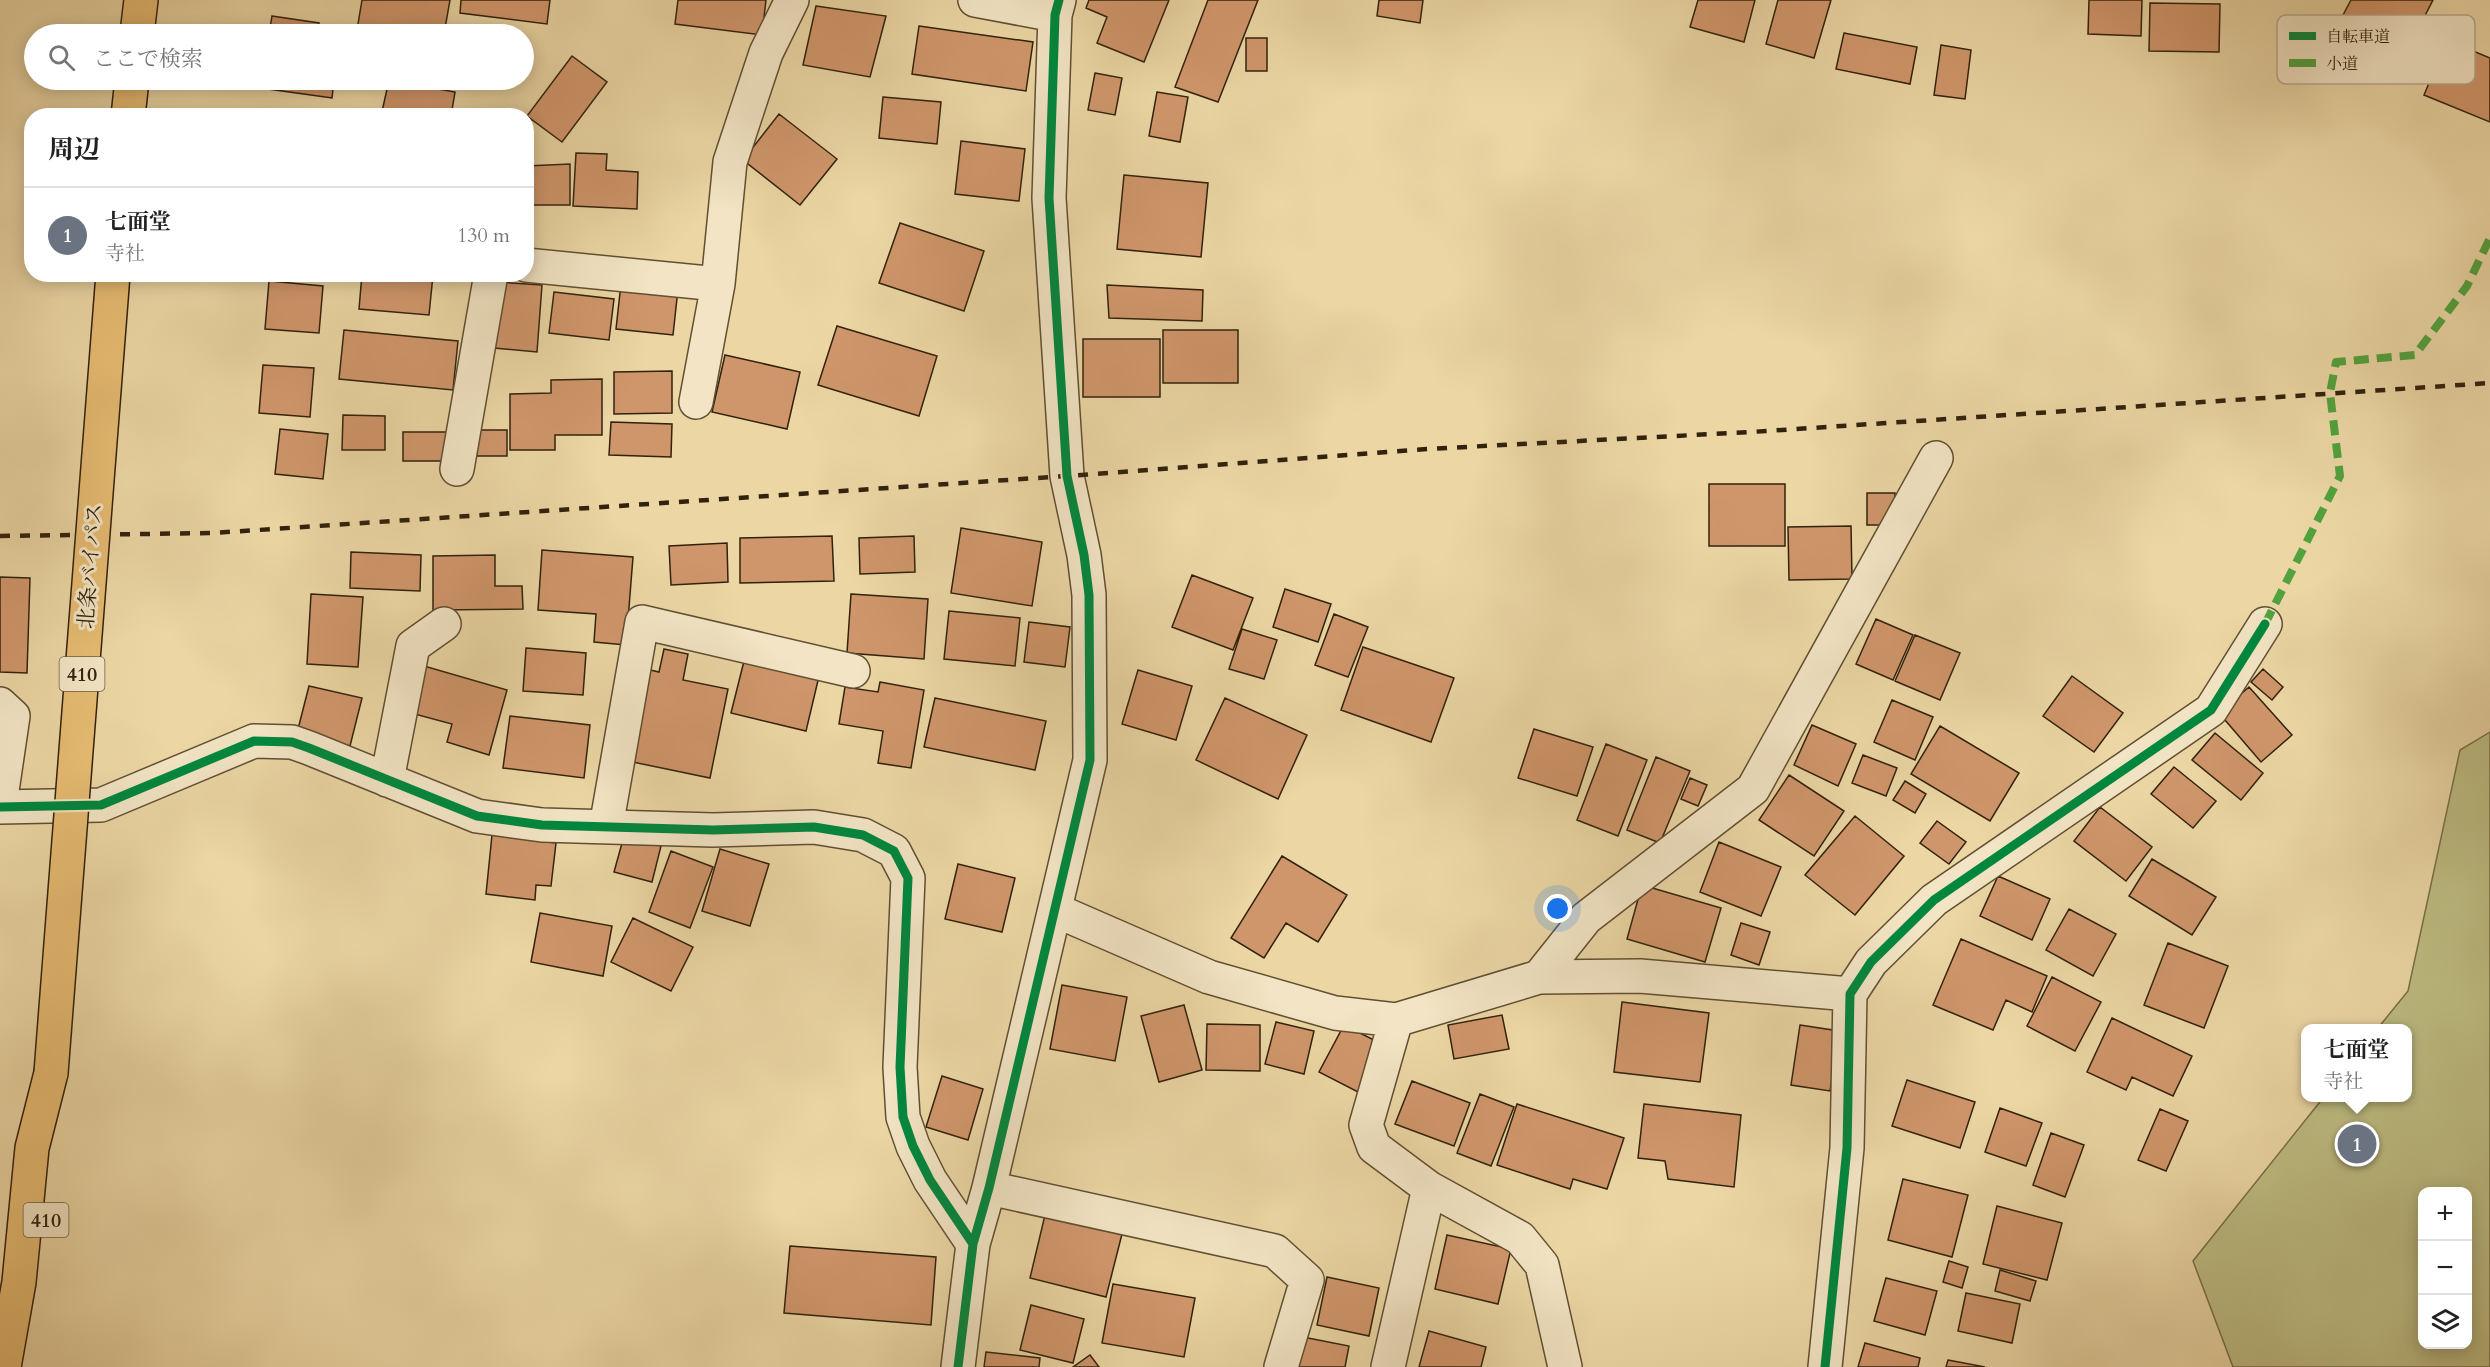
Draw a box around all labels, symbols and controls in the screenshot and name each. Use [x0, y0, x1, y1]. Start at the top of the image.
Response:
legend [2277, 15, 2475, 84]
search box [24, 24, 534, 90]
text: 自転車道 [2326, 26, 2390, 48]
icon: search [45, 41, 78, 74]
text: ここで検索 [93, 44, 203, 74]
text: 小道 [2326, 53, 2358, 75]
text: 周辺 [48, 132, 100, 167]
text: 七面堂 [105, 207, 171, 237]
text: 1 [62, 222, 73, 249]
text: 130 m [457, 222, 510, 249]
text: 寺社 [105, 240, 145, 267]
street label: 北条バイパス [72, 502, 109, 630]
road number: 410 [60, 657, 104, 691]
your location [1543, 894, 1572, 923]
popup [2301, 1024, 2412, 1102]
text: 七面堂 [2323, 1035, 2390, 1065]
text: 寺社 [2323, 1068, 2363, 1095]
pin: 1 [2338, 1122, 2376, 1166]
map controls [2418, 1187, 2472, 1349]
button: + [2418, 1187, 2472, 1241]
road number: 410 [24, 1203, 68, 1237]
button: − [2418, 1241, 2472, 1295]
button: layers [2418, 1295, 2472, 1349]

